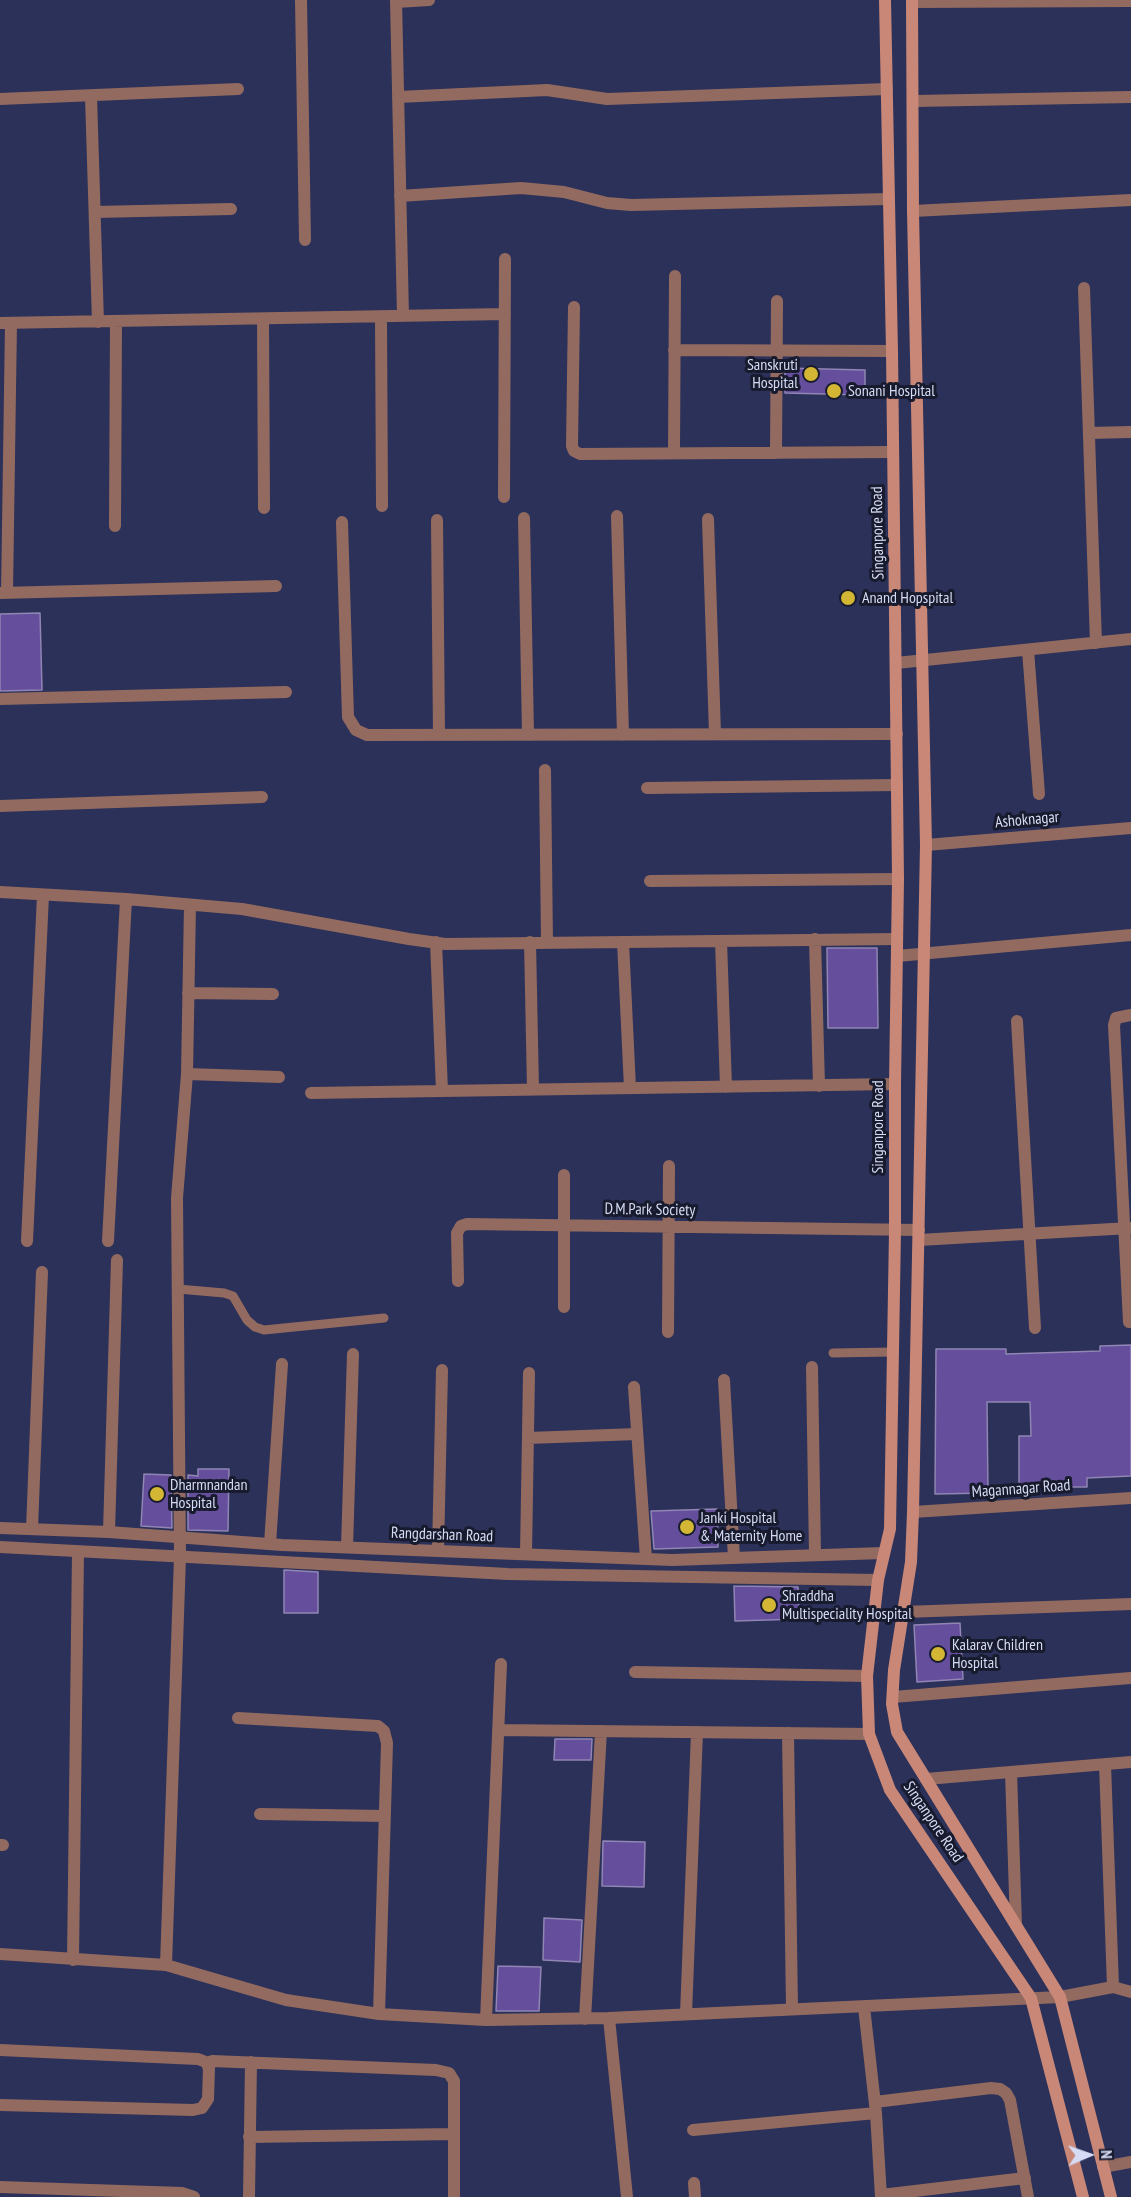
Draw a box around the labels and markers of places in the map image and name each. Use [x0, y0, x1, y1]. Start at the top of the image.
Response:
place label: Sanskruti Hospital [747, 355, 798, 393]
marker: Sanskruti Hospital [802, 365, 820, 383]
place label: Sonani Hospital [848, 381, 935, 401]
marker: Sonani Hospital [825, 382, 843, 400]
place label: Anand Hopspital [862, 588, 953, 608]
marker: Anand Hopspital [839, 589, 857, 607]
place label: Dharmnandan Hospital [170, 1475, 247, 1513]
marker: Dharmnandan Hospital [148, 1485, 166, 1503]
place label: Janki Hospital & Maternity Home [700, 1508, 802, 1546]
marker: Janki Hospital & Maternity Home [678, 1518, 696, 1536]
place label: Shraddha Multispeciality Hospital [782, 1586, 912, 1624]
marker: Shraddha Multispeciality Hospital [760, 1596, 778, 1614]
place label: Kalarav Children Hospital [952, 1635, 1043, 1673]
marker: Kalarav Children Hospital [929, 1645, 947, 1663]

